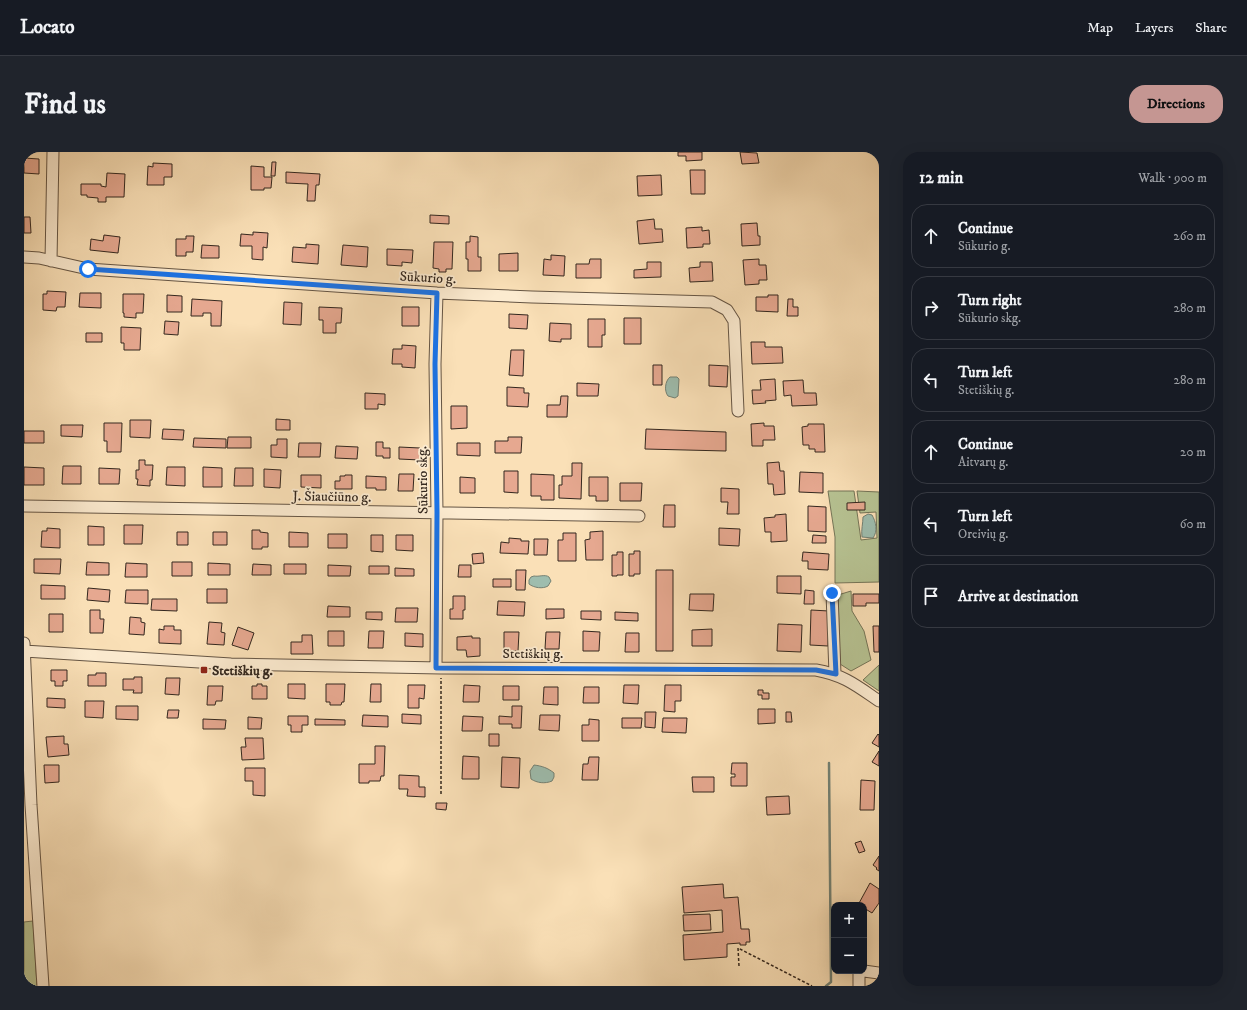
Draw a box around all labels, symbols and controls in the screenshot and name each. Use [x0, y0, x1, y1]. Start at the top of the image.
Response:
text: Locato [20, 16, 75, 39]
text: Map [1087, 19, 1113, 37]
text: Layers [1135, 19, 1173, 37]
text: Share [1195, 19, 1227, 37]
button: Directions [1129, 85, 1223, 123]
text: Find us [24, 87, 106, 122]
text: 12 min [919, 167, 963, 189]
text: Walk · 900 m [1138, 170, 1207, 186]
text: Continue [958, 219, 1013, 238]
icon: ahead [920, 225, 942, 247]
text: 260 m [1173, 228, 1206, 244]
text: Sūkurio g. [958, 238, 1010, 254]
route start [79, 260, 97, 278]
street label: Sūkurio g. [399, 268, 457, 288]
text: Turn right [958, 291, 1021, 310]
icon: right [920, 297, 942, 319]
text: 280 m [1174, 300, 1206, 316]
text: Sūkurio skg. [958, 310, 1021, 326]
text: Turn left [958, 363, 1012, 382]
icon: left [920, 369, 942, 391]
text: 280 m [1174, 372, 1206, 388]
text: Stetiškių g. [958, 382, 1014, 398]
text: Continue [958, 435, 1013, 454]
icon: ahead [920, 441, 942, 463]
text: 20 m [1180, 444, 1206, 460]
street label: Sūkurio skg. [413, 446, 433, 514]
text: Aitvarų g. [958, 454, 1008, 470]
street label: J. Šiaučiūno g. [290, 487, 372, 507]
text: Turn left [958, 507, 1012, 526]
icon: left [920, 513, 942, 535]
text: 60 m [1180, 516, 1206, 532]
text: Oreivių g. [958, 526, 1008, 542]
route end [823, 584, 841, 602]
icon: arrive [920, 585, 942, 607]
text: Arrive at destination [958, 587, 1078, 606]
street label: Stetiškių g. [503, 645, 563, 663]
place label: Stetiškių g. [212, 662, 273, 680]
marker: Stetiškių g. [199, 665, 209, 675]
map controls [831, 902, 867, 974]
button: + [831, 902, 867, 938]
button: − [831, 938, 867, 974]

